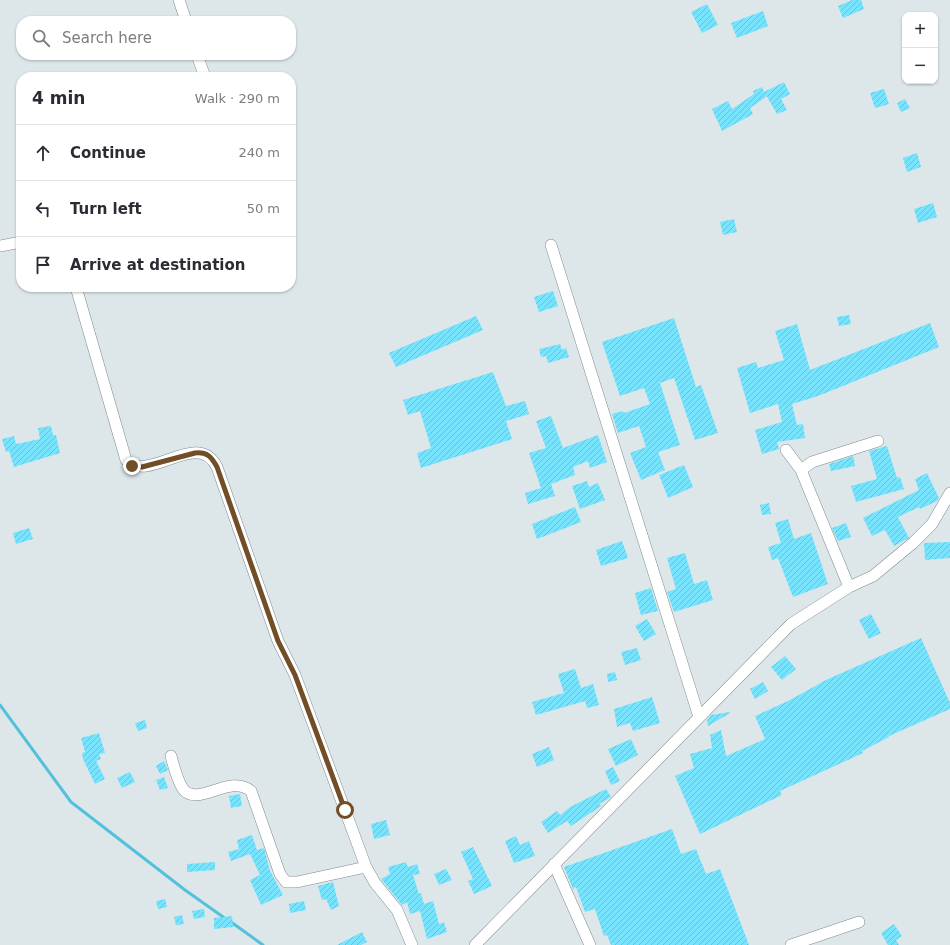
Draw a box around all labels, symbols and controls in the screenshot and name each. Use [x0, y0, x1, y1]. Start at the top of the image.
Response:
map controls [902, 12, 938, 84]
button: + [902, 12, 938, 48]
search box [16, 16, 296, 60]
icon: search [30, 27, 52, 49]
text: Search here [62, 29, 152, 47]
button: − [902, 48, 938, 84]
text: 4 min [32, 88, 85, 108]
text: Walk · 290 m [195, 91, 280, 106]
icon: ahead [32, 142, 54, 164]
text: Continue [70, 144, 146, 162]
text: 240 m [238, 145, 280, 160]
icon: left [32, 198, 54, 220]
text: Turn left [70, 200, 142, 218]
text: 50 m [247, 201, 280, 216]
icon: arrive [32, 254, 54, 276]
text: Arrive at destination [70, 256, 245, 274]
route end [123, 457, 141, 475]
route start [336, 801, 354, 819]

